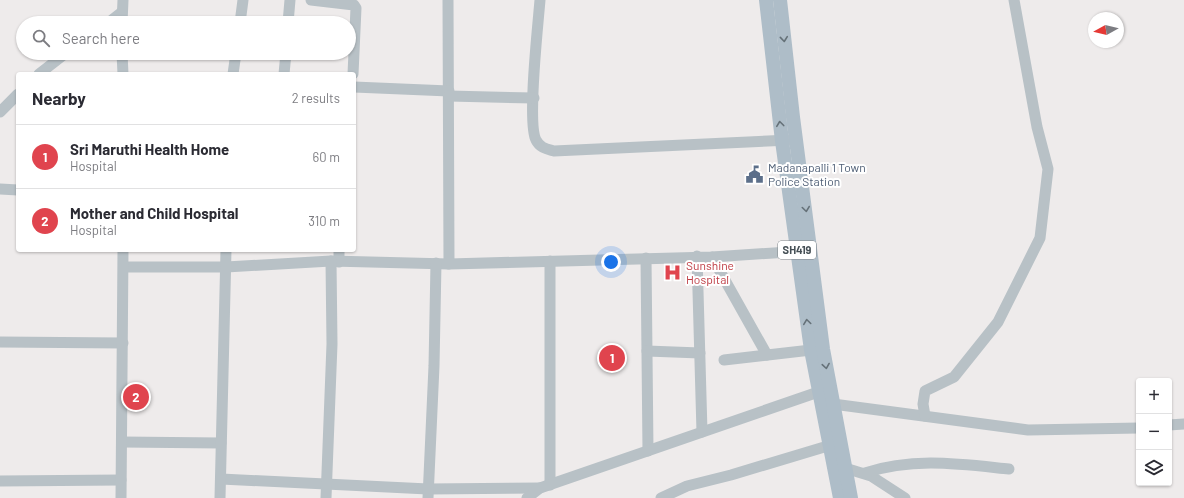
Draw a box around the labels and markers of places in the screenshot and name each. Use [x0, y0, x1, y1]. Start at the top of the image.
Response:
place label: Madanapalli 1 Town Police Station [768, 160, 866, 188]
public building icon: Madanapalli 1 Town Police Station [745, 165, 765, 185]
place label: Sunshine Hospital [686, 258, 734, 286]
hospital icon: Sunshine Hospital [663, 263, 683, 283]
pin: 1 [599, 343, 625, 373]
pin: 2 [123, 382, 149, 412]

